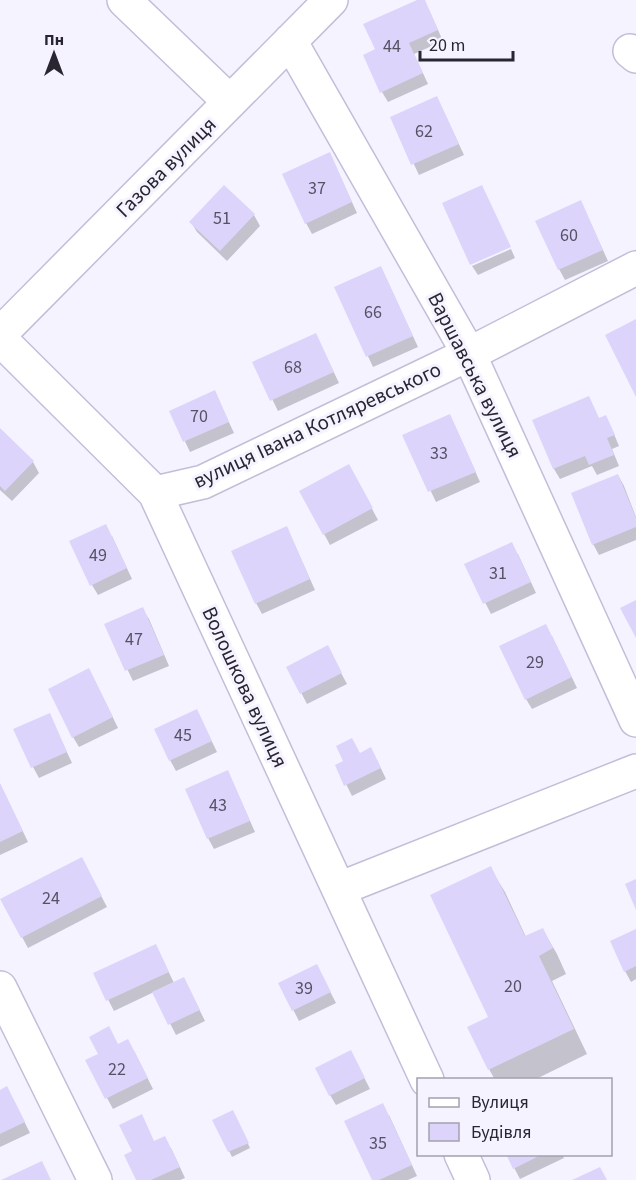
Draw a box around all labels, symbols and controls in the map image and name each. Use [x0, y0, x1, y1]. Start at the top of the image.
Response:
north arrow [24, 24, 84, 84]
scale bar [420, 24, 513, 62]
text: Пн [44, 29, 64, 51]
text: 20 m [429, 33, 465, 58]
house number: 44 [383, 34, 401, 59]
street label: Газова вулиця [109, 110, 223, 224]
house number: 62 [415, 119, 433, 144]
house number: 37 [308, 176, 326, 201]
house number: 51 [213, 206, 231, 231]
house number: 60 [560, 223, 578, 248]
street label: Варшавська вулиця [420, 287, 530, 463]
house number: 66 [364, 300, 382, 325]
street label: вулиця Івана Котляревського [188, 354, 446, 496]
house number: 68 [284, 355, 302, 380]
house number: 70 [190, 404, 208, 429]
house number: 33 [430, 441, 448, 466]
house number: 49 [89, 543, 107, 568]
house number: 31 [489, 561, 507, 586]
street label: Волошкова вулиця [194, 602, 296, 772]
house number: 47 [125, 627, 143, 652]
house number: 29 [526, 650, 544, 675]
house number: 45 [174, 723, 192, 748]
house number: 43 [209, 793, 227, 818]
house number: 24 [42, 886, 60, 911]
house number: 20 [504, 974, 522, 999]
house number: 39 [295, 976, 313, 1001]
house number: 22 [108, 1057, 126, 1082]
legend [417, 1078, 612, 1156]
text: Вулиця [471, 1090, 529, 1115]
text: Будівля [471, 1120, 531, 1145]
house number: 35 [369, 1131, 387, 1156]

